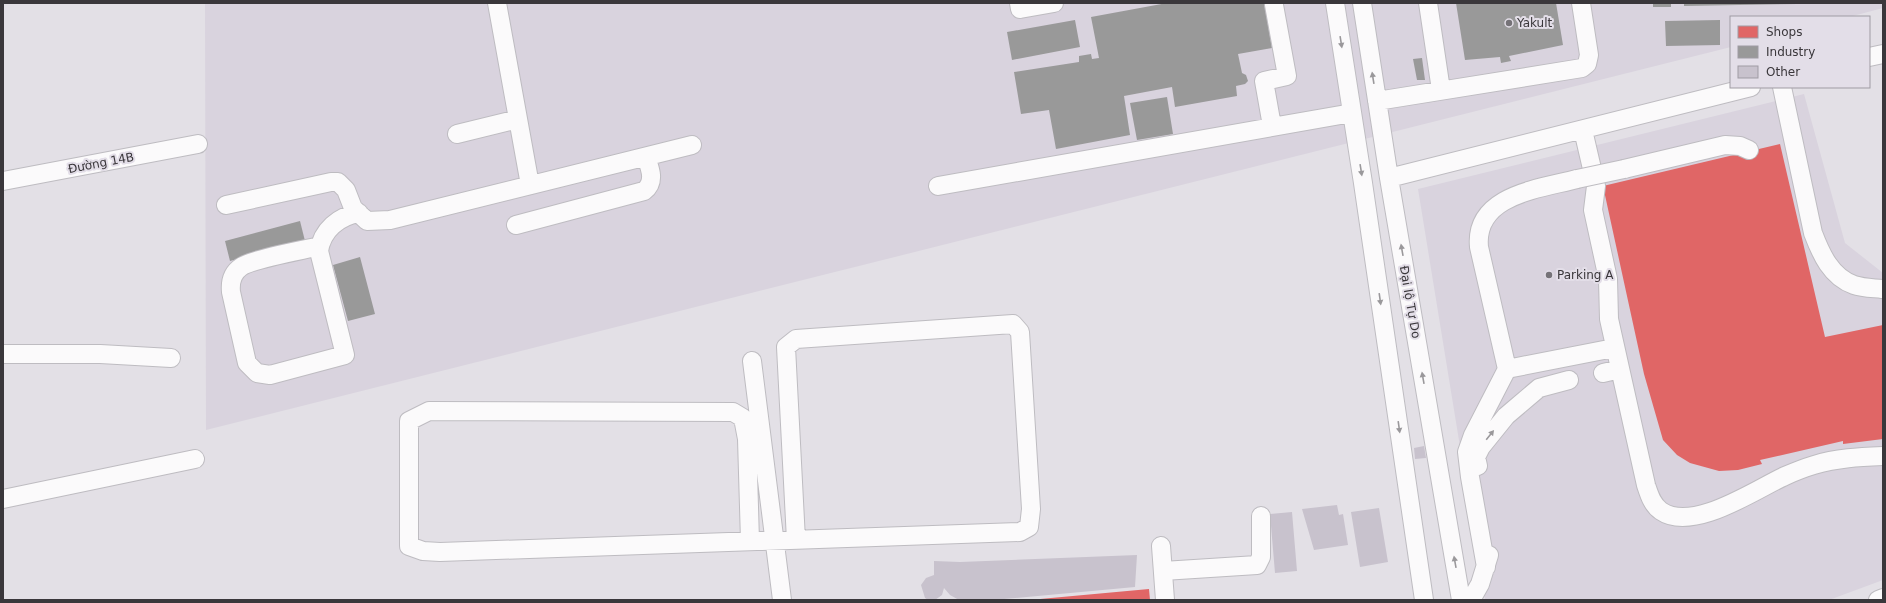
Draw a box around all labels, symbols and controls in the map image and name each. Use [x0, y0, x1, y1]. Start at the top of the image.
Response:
place label: Yakult [1516, 16, 1553, 30]
legend [1730, 16, 1870, 88]
marker: Yakult [1504, 18, 1514, 28]
text: Shops [1766, 25, 1802, 39]
one-way arrow [1338, 35, 1344, 48]
text: Industry [1766, 45, 1815, 59]
text: Other [1766, 65, 1800, 79]
one-way arrow [1370, 71, 1376, 84]
street label: Đường 14B [67, 150, 135, 176]
one-way arrow [1358, 164, 1364, 176]
one-way arrow [1398, 244, 1404, 256]
street label: Đại lộ Tự Do [1397, 265, 1423, 339]
place label: Parking A [1557, 268, 1614, 282]
marker: Parking A [1544, 270, 1554, 280]
one-way arrow [1377, 293, 1383, 305]
one-way arrow [1420, 372, 1426, 384]
one-way arrow [1396, 421, 1402, 433]
one-way arrow [1485, 430, 1494, 440]
one-way arrow [1451, 555, 1457, 568]

